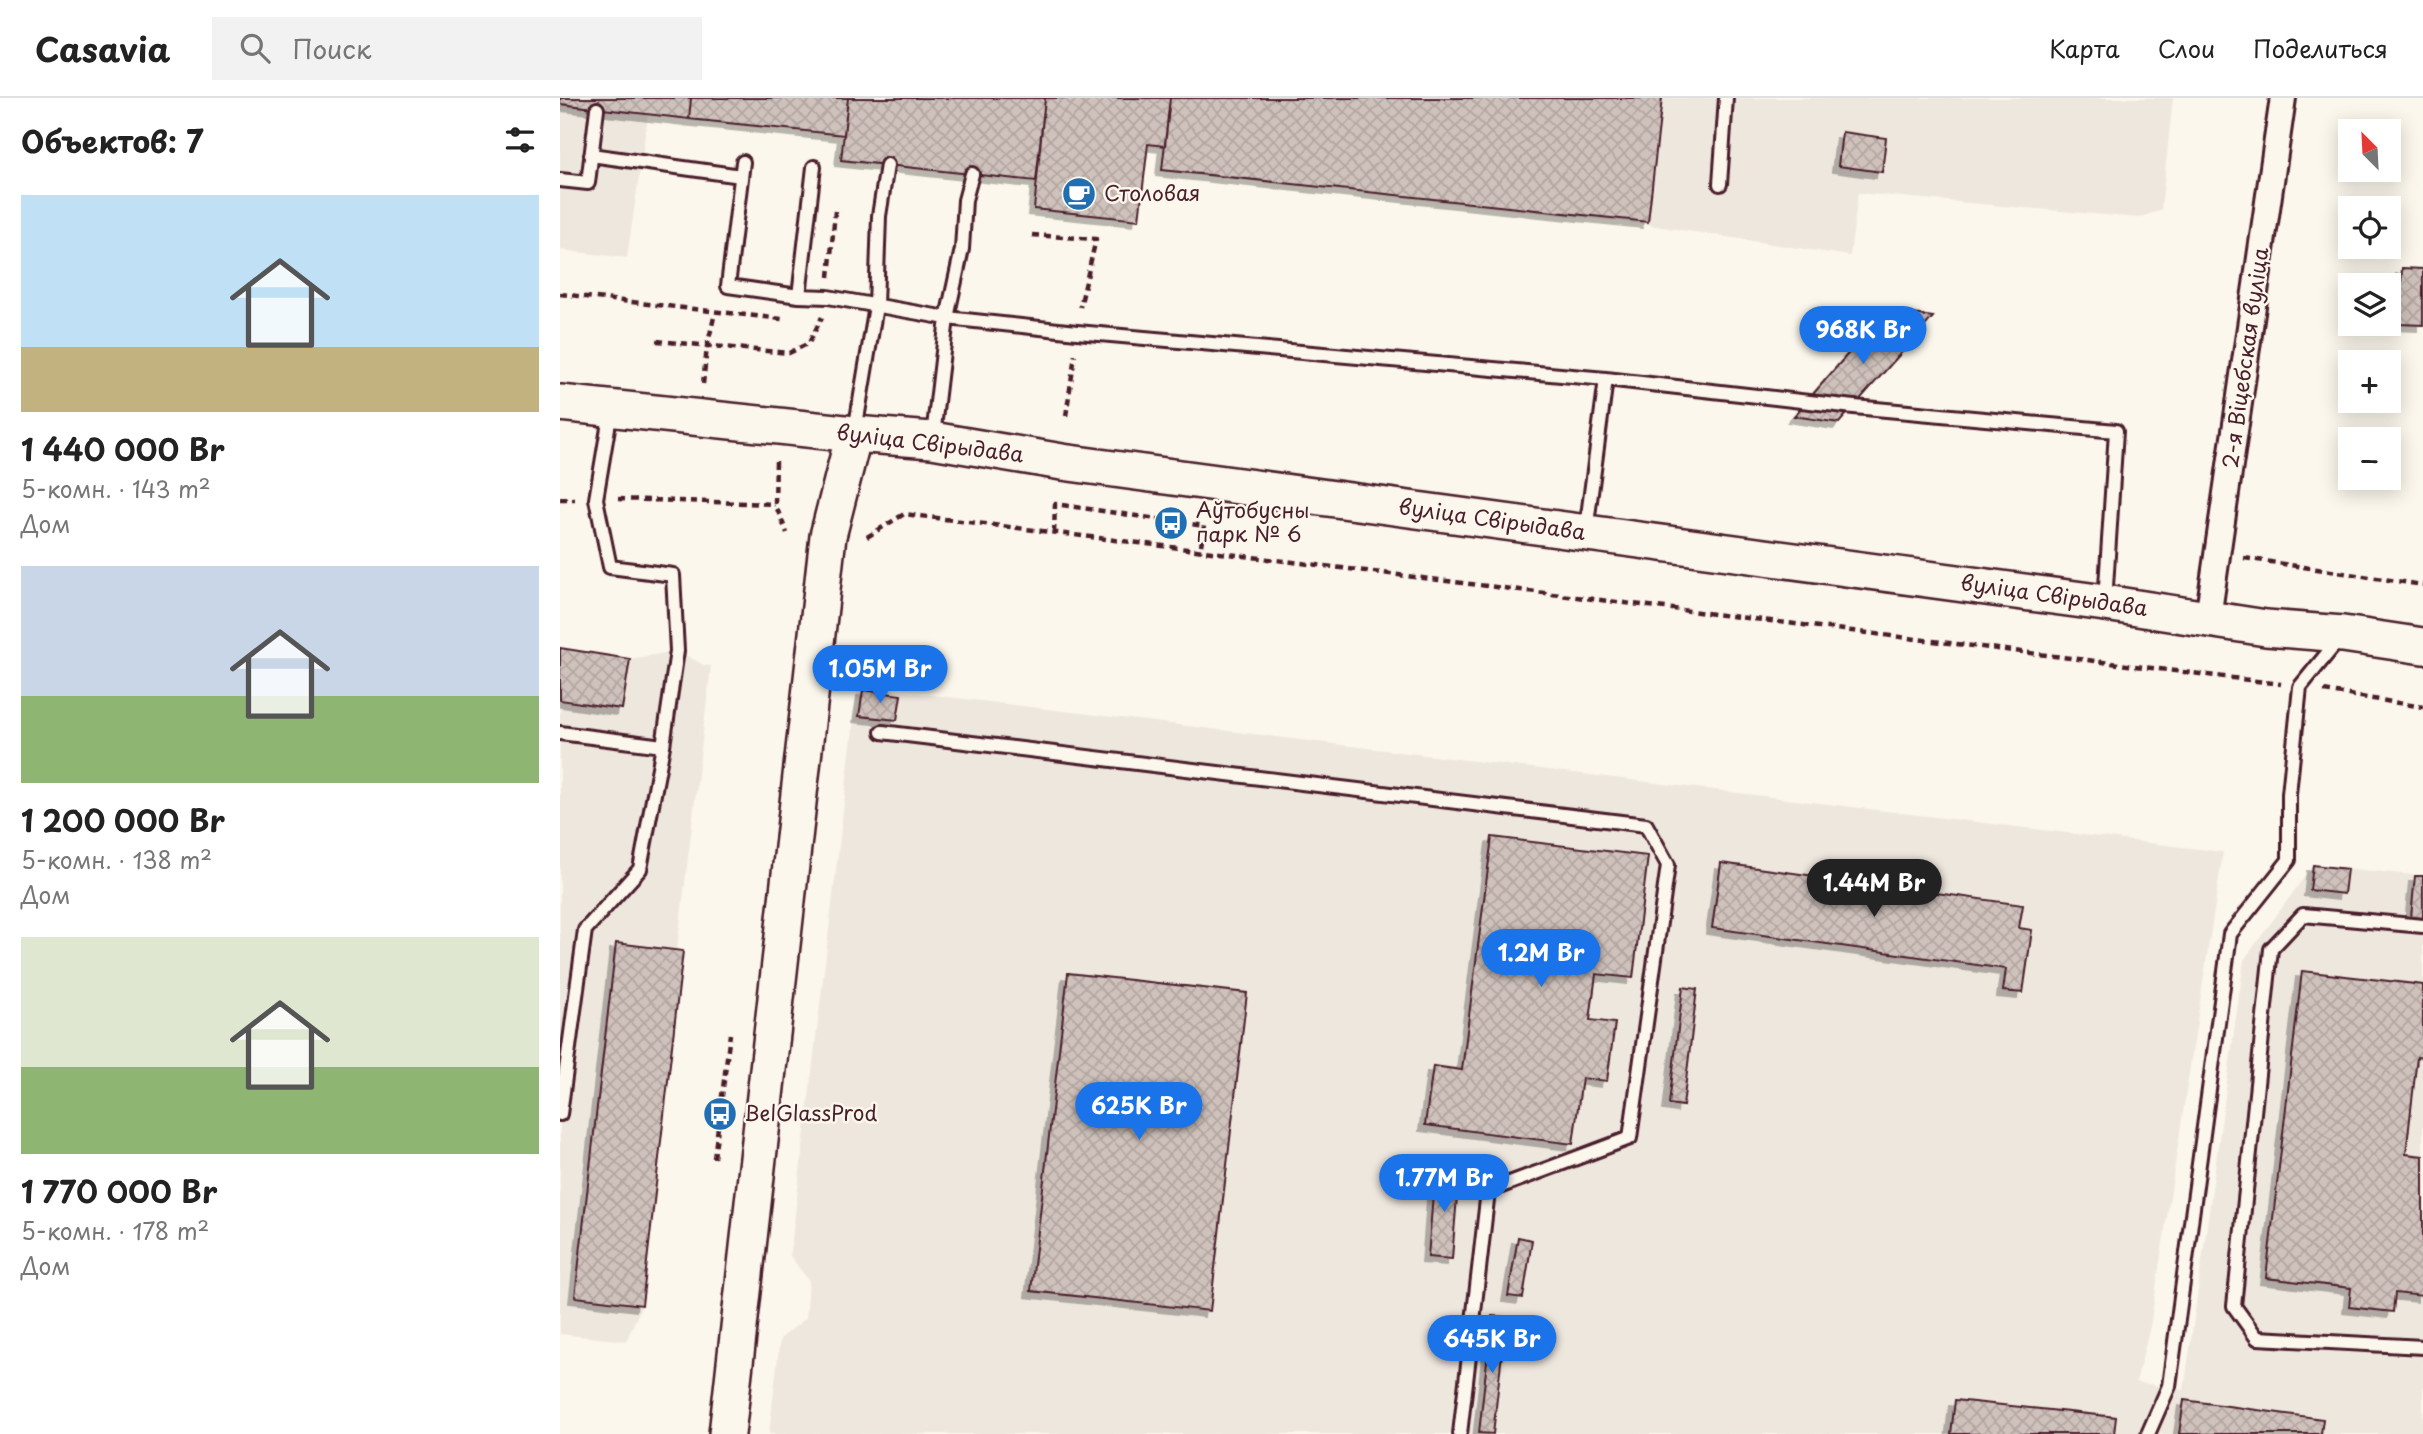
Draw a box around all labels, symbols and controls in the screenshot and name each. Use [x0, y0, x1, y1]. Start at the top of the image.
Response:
search box [212, 17, 702, 80]
text: Casavia [35, 23, 170, 73]
icon: search [236, 29, 274, 67]
text: Поиск [292, 29, 371, 68]
text: Карта [2049, 30, 2120, 66]
text: Слои [2158, 30, 2215, 66]
text: Поделиться [2253, 30, 2388, 66]
text: Объектов: 7 [21, 118, 204, 163]
north arrow [2338, 119, 2401, 182]
map controls [2338, 119, 2401, 490]
icon: filters [501, 121, 539, 159]
cafe icon: Столовая [1060, 175, 1098, 213]
place label: Столовая [1104, 176, 1200, 208]
button: locate [2338, 196, 2401, 259]
icon: home [217, 240, 343, 366]
street label: 2-я Віцебская вуліца [2213, 245, 2275, 470]
button: layers [2338, 273, 2401, 336]
pin: 968K Br [1798, 306, 1928, 366]
text: 968K Br [1815, 311, 1911, 346]
button: + [2338, 350, 2401, 413]
street label: вуліца Свірыдава [835, 415, 1026, 469]
text: 1 440 000 Br [21, 426, 225, 471]
button: − [2338, 427, 2401, 490]
text: 5-комн. · 143 m² [21, 471, 211, 506]
street label: вуліца Свірыдава [1397, 489, 1588, 547]
place label: Аўтобусны парк № 6 [1196, 493, 1309, 549]
bus stop icon: Аўтобусны парк № 6 [1152, 504, 1190, 542]
text: Дом [21, 506, 70, 541]
street label: вуліца Свірыдава [1959, 565, 2150, 623]
icon: home [217, 611, 343, 737]
pin: 1.05M Br [808, 646, 952, 705]
text: 1.05M Br [829, 650, 931, 685]
text: 1 200 000 Br [21, 797, 225, 842]
text: 5-комн. · 138 m² [21, 842, 212, 877]
pin: 1.44M Br [1802, 860, 1946, 919]
text: 1.44M Br [1823, 864, 1925, 899]
text: Дом [21, 877, 70, 912]
pin: 1.2M Br [1476, 930, 1606, 989]
text: 1.2M Br [1497, 934, 1585, 969]
icon: home [217, 982, 343, 1108]
pin: 625K Br [1074, 1082, 1204, 1142]
text: 625K Br [1091, 1087, 1187, 1122]
bus stop icon: BelGlassProd [701, 1095, 739, 1133]
place label: BelGlassProd [744, 1096, 877, 1128]
pin: 1.77M Br [1372, 1154, 1516, 1214]
text: 1.77M Br [1395, 1159, 1493, 1194]
text: 1 770 000 Br [21, 1168, 217, 1213]
text: 5-комн. · 178 m² [21, 1213, 209, 1248]
text: Дом [21, 1248, 70, 1283]
pin: 645K Br [1427, 1316, 1557, 1375]
text: 645K Br [1443, 1320, 1541, 1355]

